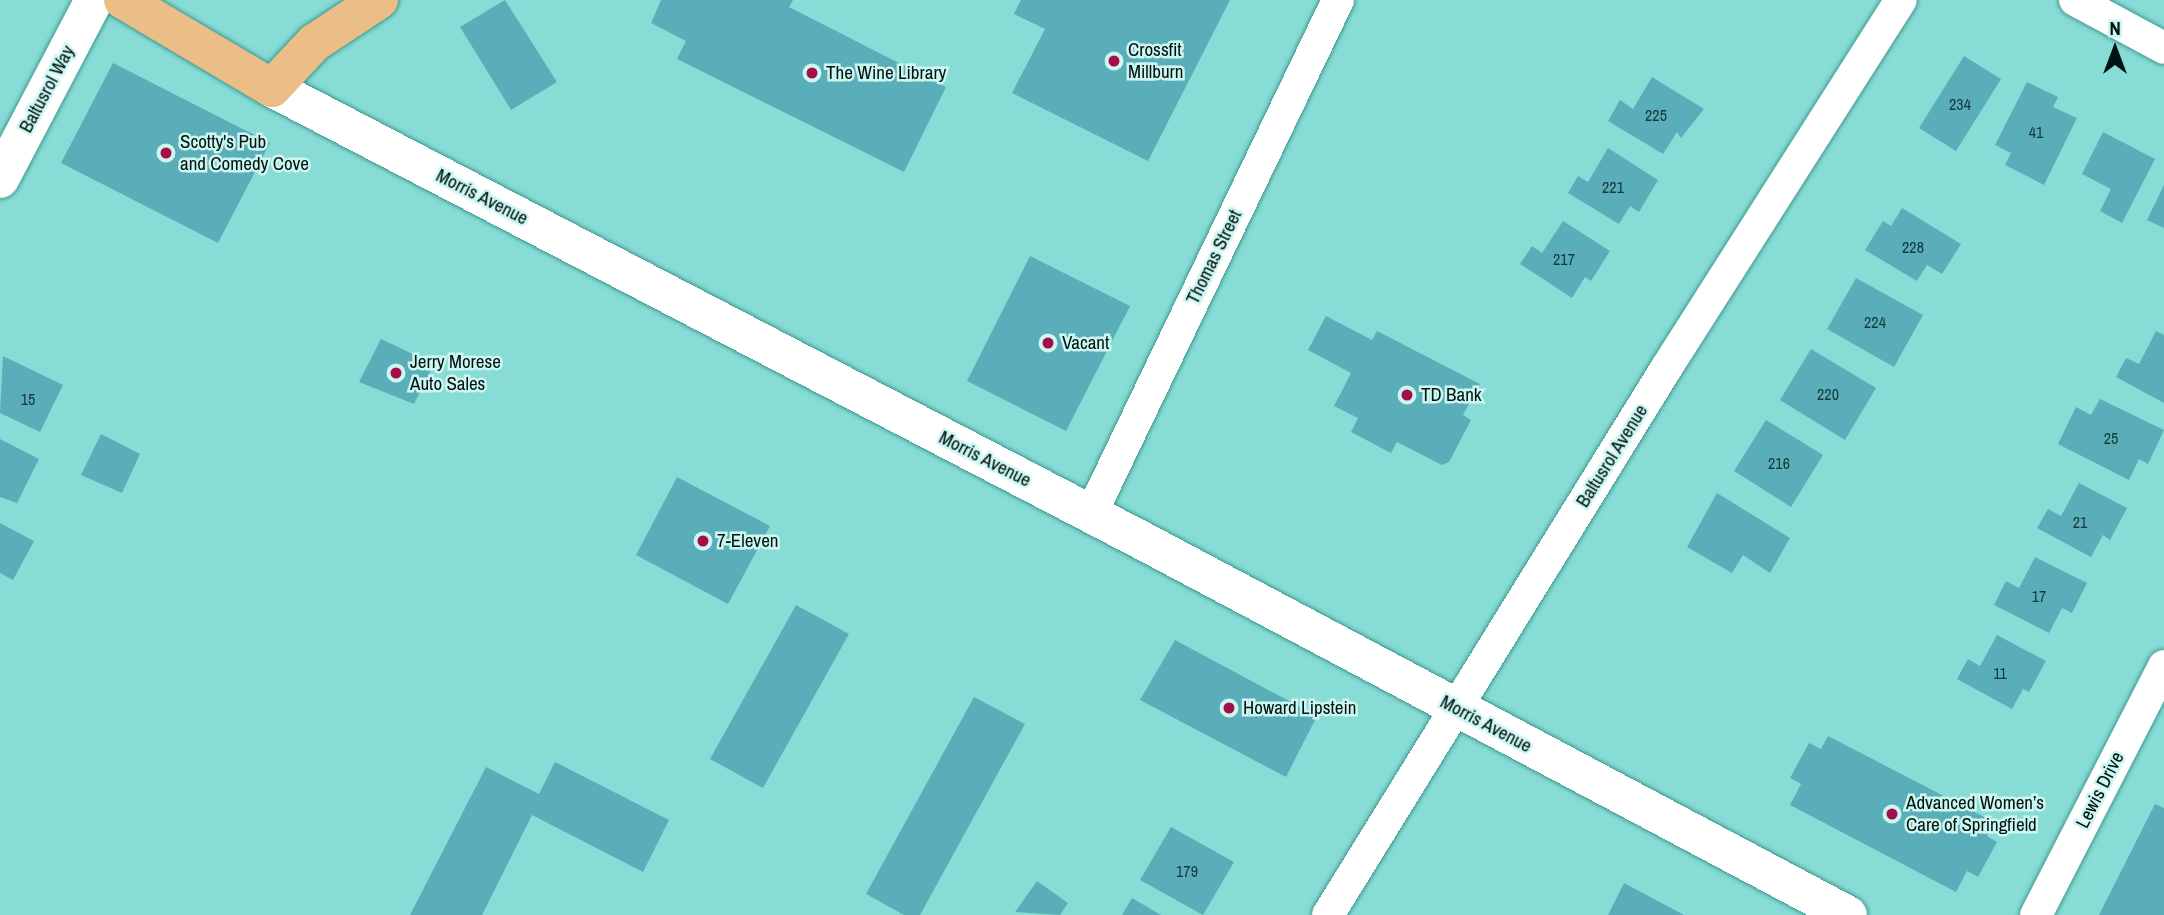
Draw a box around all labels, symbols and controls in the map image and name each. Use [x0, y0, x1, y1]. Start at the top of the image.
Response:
north arrow [2080, 14, 2150, 84]
text: N [2109, 15, 2121, 41]
place label: Crossfit Millburn [1128, 39, 1183, 83]
street label: Baltusrol Way [15, 41, 79, 137]
marker: Crossfit Millburn [1106, 53, 1122, 69]
place label: The Wine Library [826, 62, 946, 84]
marker: The Wine Library [804, 65, 820, 81]
house number: 234 [1949, 94, 1971, 114]
house number: 225 [1645, 105, 1667, 125]
house number: 41 [2029, 122, 2043, 142]
place label: Scotty's Pub and Comedy Cove [180, 131, 309, 175]
marker: Scotty's Pub and Comedy Cove [158, 145, 174, 161]
street label: Morris Avenue [432, 164, 532, 230]
house number: 221 [1602, 177, 1624, 197]
street label: Thomas Street [1181, 206, 1247, 308]
house number: 228 [1902, 237, 1924, 257]
house number: 217 [1553, 249, 1575, 269]
house number: 224 [1864, 312, 1886, 332]
place label: Vacant [1062, 332, 1109, 354]
marker: Vacant [1040, 335, 1056, 351]
place label: Jerry Morese Auto Sales [410, 351, 501, 395]
marker: Jerry Morese Auto Sales [388, 365, 404, 381]
place label: TD Bank [1421, 384, 1482, 406]
house number: 220 [1817, 384, 1839, 404]
marker: TD Bank [1399, 387, 1415, 403]
house number: 15 [21, 389, 35, 409]
street label: Baltusrol Avenue [1571, 400, 1653, 512]
street label: Morris Avenue [935, 426, 1035, 492]
house number: 25 [2104, 428, 2118, 448]
house number: 216 [1768, 453, 1790, 473]
house number: 21 [2073, 512, 2087, 532]
place label: 7-Eleven [717, 530, 778, 552]
marker: 7-Eleven [695, 533, 711, 549]
house number: 17 [2032, 586, 2046, 606]
house number: 11 [1993, 663, 2007, 683]
street label: Morris Avenue [1436, 690, 1536, 758]
place label: Howard Lipstein [1243, 697, 1356, 719]
marker: Howard Lipstein [1221, 700, 1237, 716]
street label: Lewis Drive [2071, 748, 2129, 832]
place label: Advanced Women’s Care of Springfield [1906, 792, 2044, 836]
marker: Advanced Women’s Care of Springfield [1884, 806, 1900, 822]
house number: 179 [1176, 861, 1198, 881]

